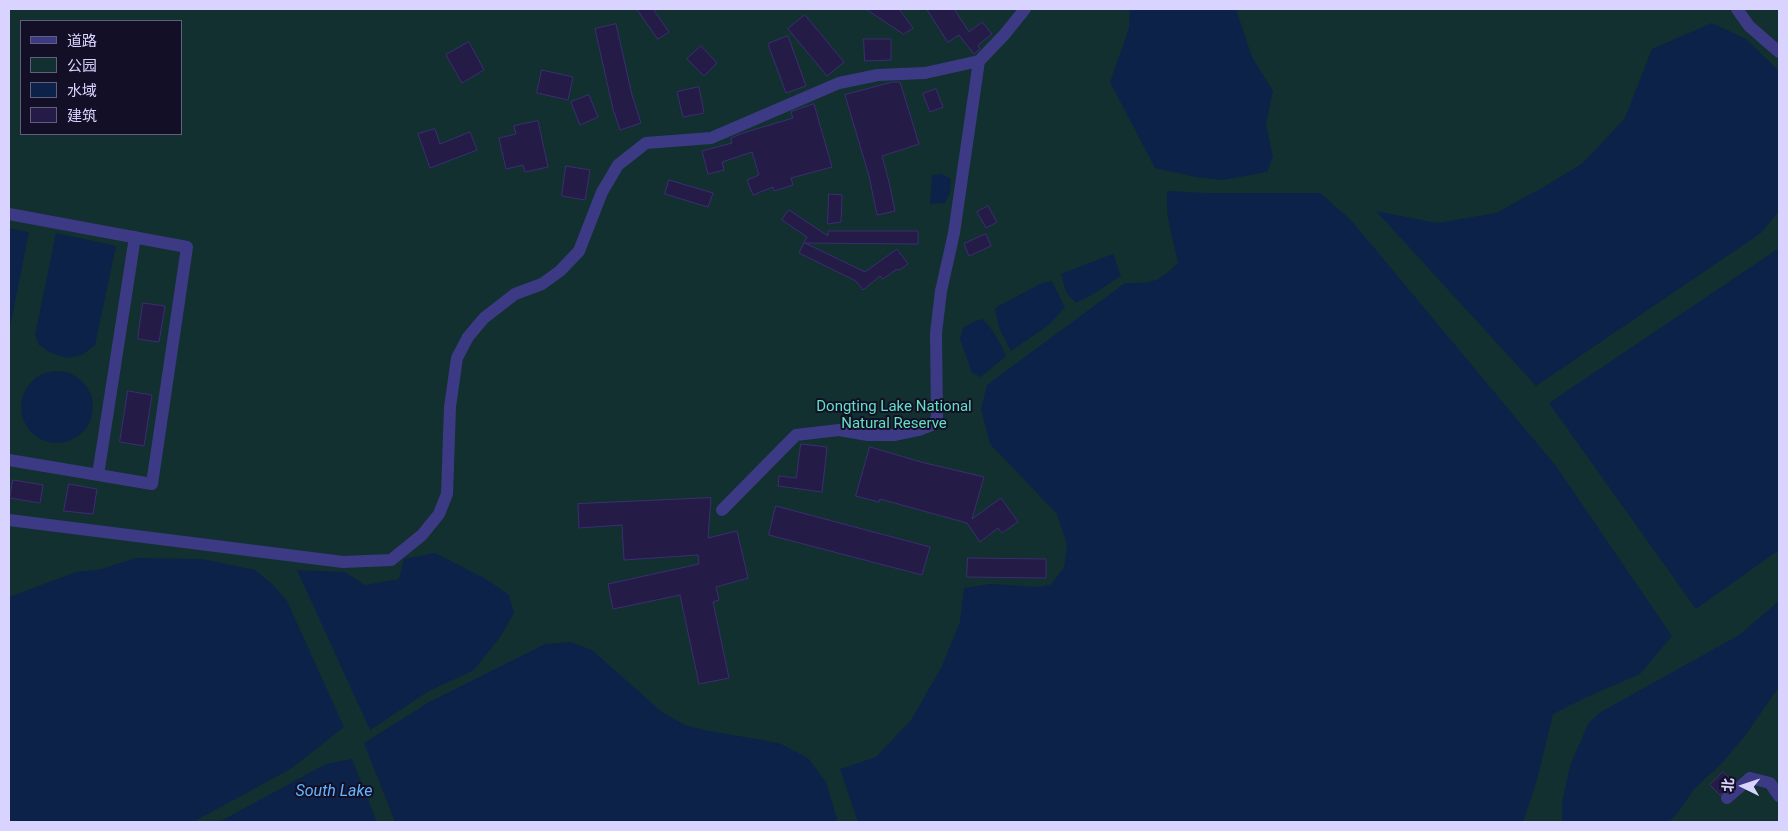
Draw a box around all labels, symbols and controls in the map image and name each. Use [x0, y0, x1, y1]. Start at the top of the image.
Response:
legend [20, 20, 182, 135]
text: 道路 [67, 32, 97, 50]
text: 公园 [67, 57, 97, 75]
text: 水域 [67, 82, 97, 100]
text: 建筑 [67, 107, 97, 125]
park label: Dongting Lake National Natural Reserve [816, 398, 972, 433]
north arrow [1718, 761, 1768, 811]
text: 北 [1720, 777, 1737, 792]
water label: South Lake [296, 782, 372, 802]

